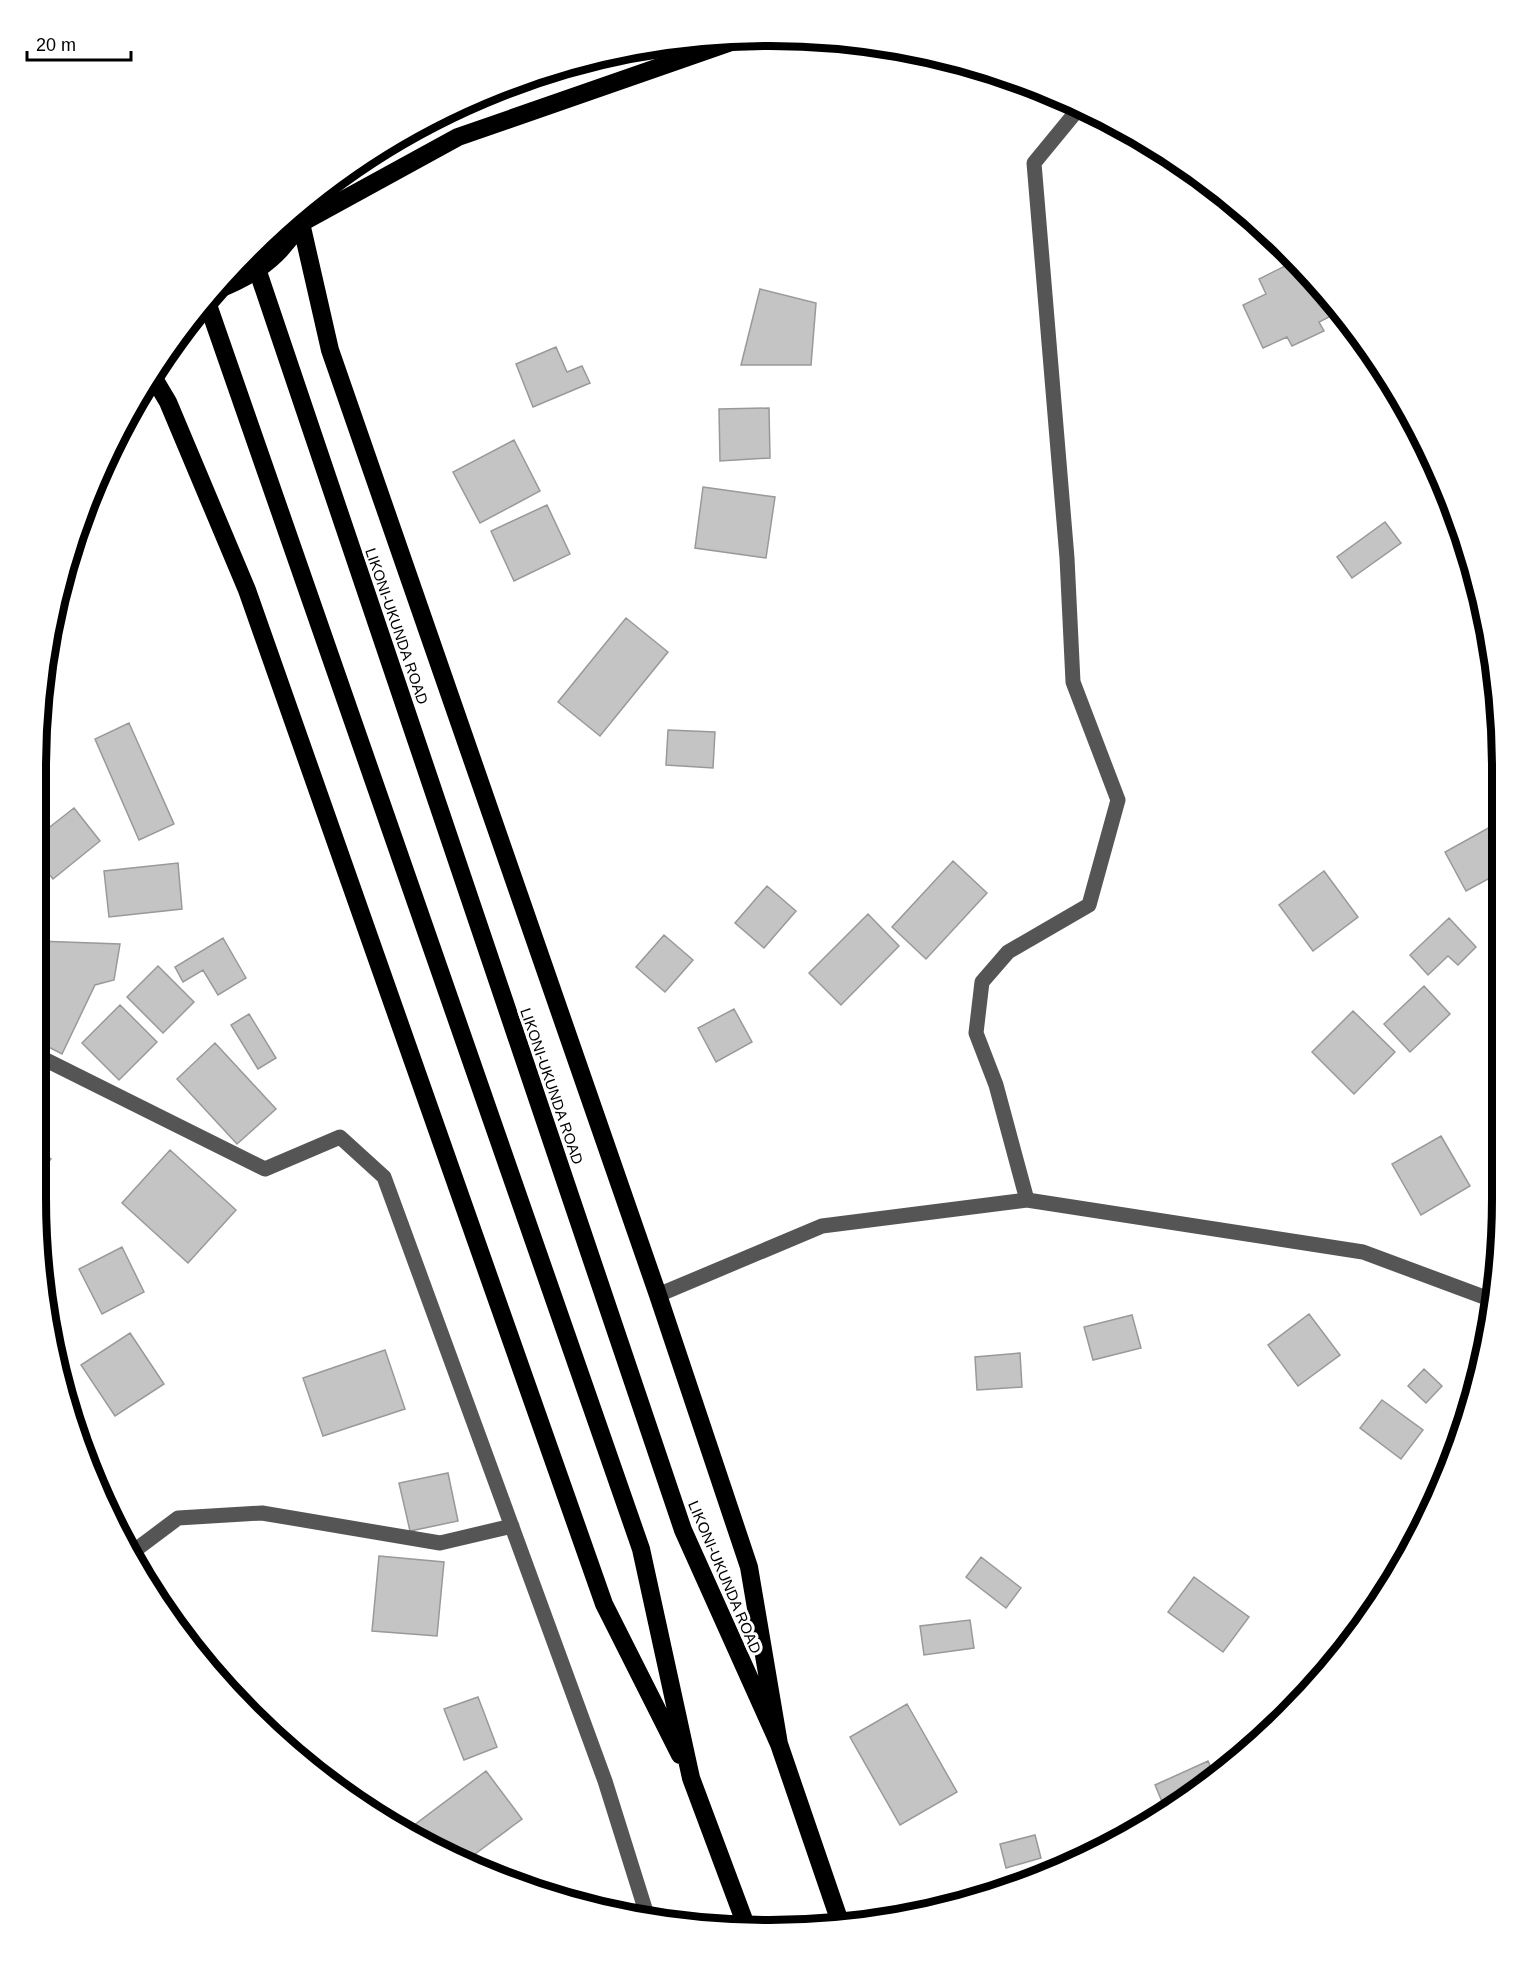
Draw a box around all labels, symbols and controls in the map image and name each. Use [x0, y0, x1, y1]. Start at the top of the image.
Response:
scale bar [27, 24, 130, 62]
text: 20 m [36, 35, 76, 55]
street label: LIKONI-UKUNDA ROAD [362, 546, 432, 707]
street label: LIKONI-UKUNDA ROAD [517, 1006, 587, 1167]
street label: LIKONI-UKUNDA ROAD [685, 1498, 765, 1656]

